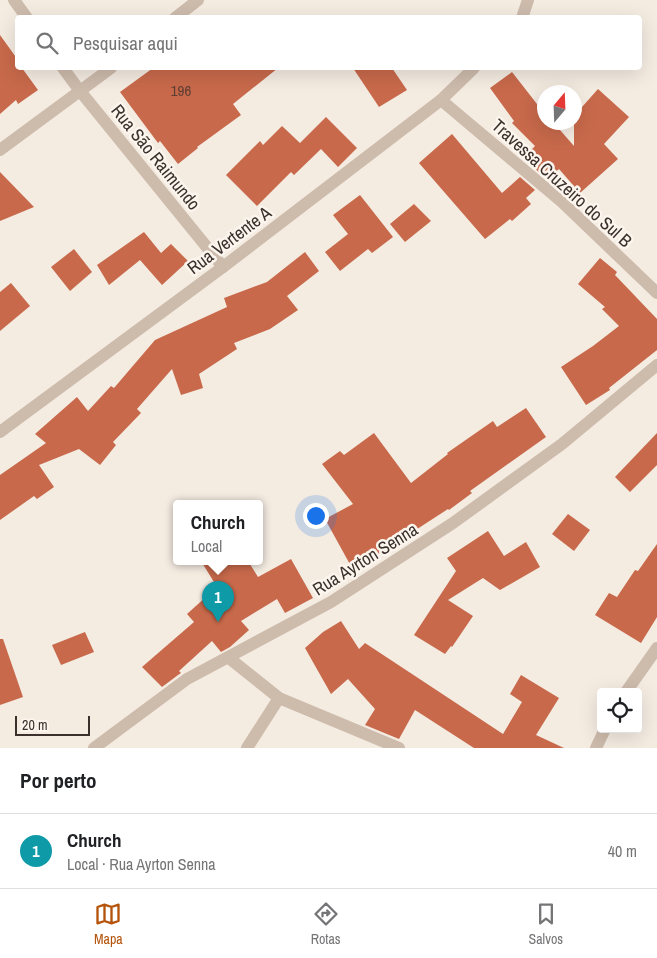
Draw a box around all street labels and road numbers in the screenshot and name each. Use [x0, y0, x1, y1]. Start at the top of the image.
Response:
street label: Rua São Raimundo [105, 99, 207, 215]
street label: Travessa Cruzeiro do Sul B [486, 113, 638, 253]
street label: Rua Vertente A [182, 200, 276, 280]
street label: Rua Ayrton Senna [308, 517, 422, 601]

